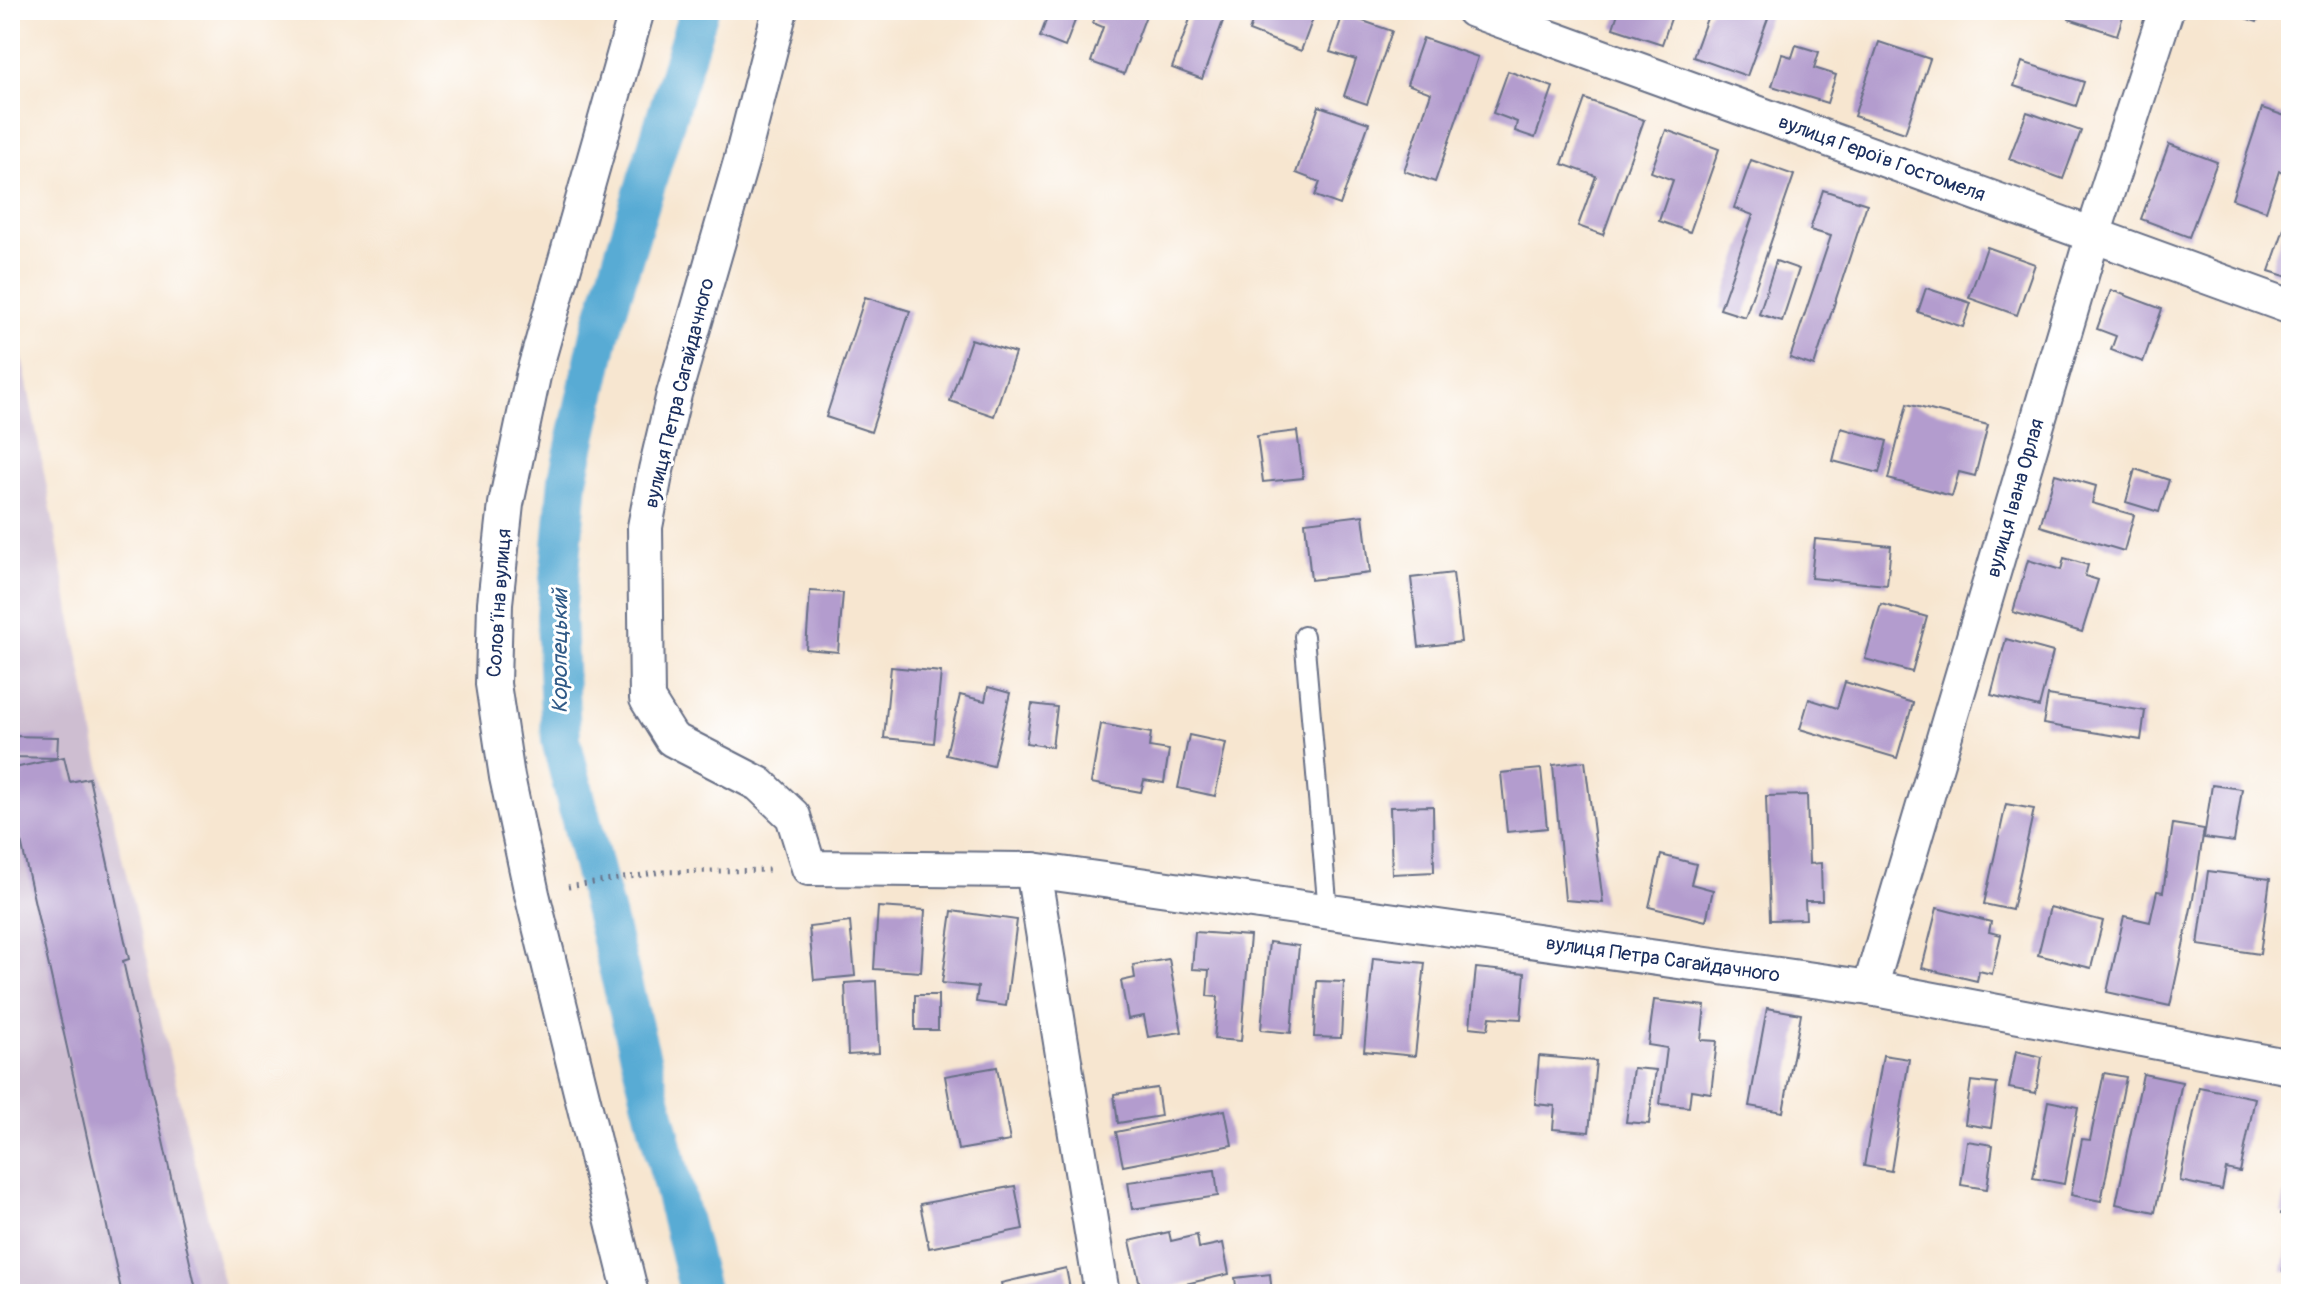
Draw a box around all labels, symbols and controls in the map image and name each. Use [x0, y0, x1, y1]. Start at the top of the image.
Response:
street label: вулиця Героїв Гостомеля [1775, 109, 1989, 207]
street label: вулиця Петра Сагайдачного [638, 275, 720, 511]
street label: вулиця Івана Орлая [1980, 416, 2050, 580]
street label: Соловʼїна вулиця [481, 528, 517, 678]
water label: Коропецький [546, 586, 574, 713]
street label: вулиця Петра Сагайдачного [1544, 930, 1782, 988]

